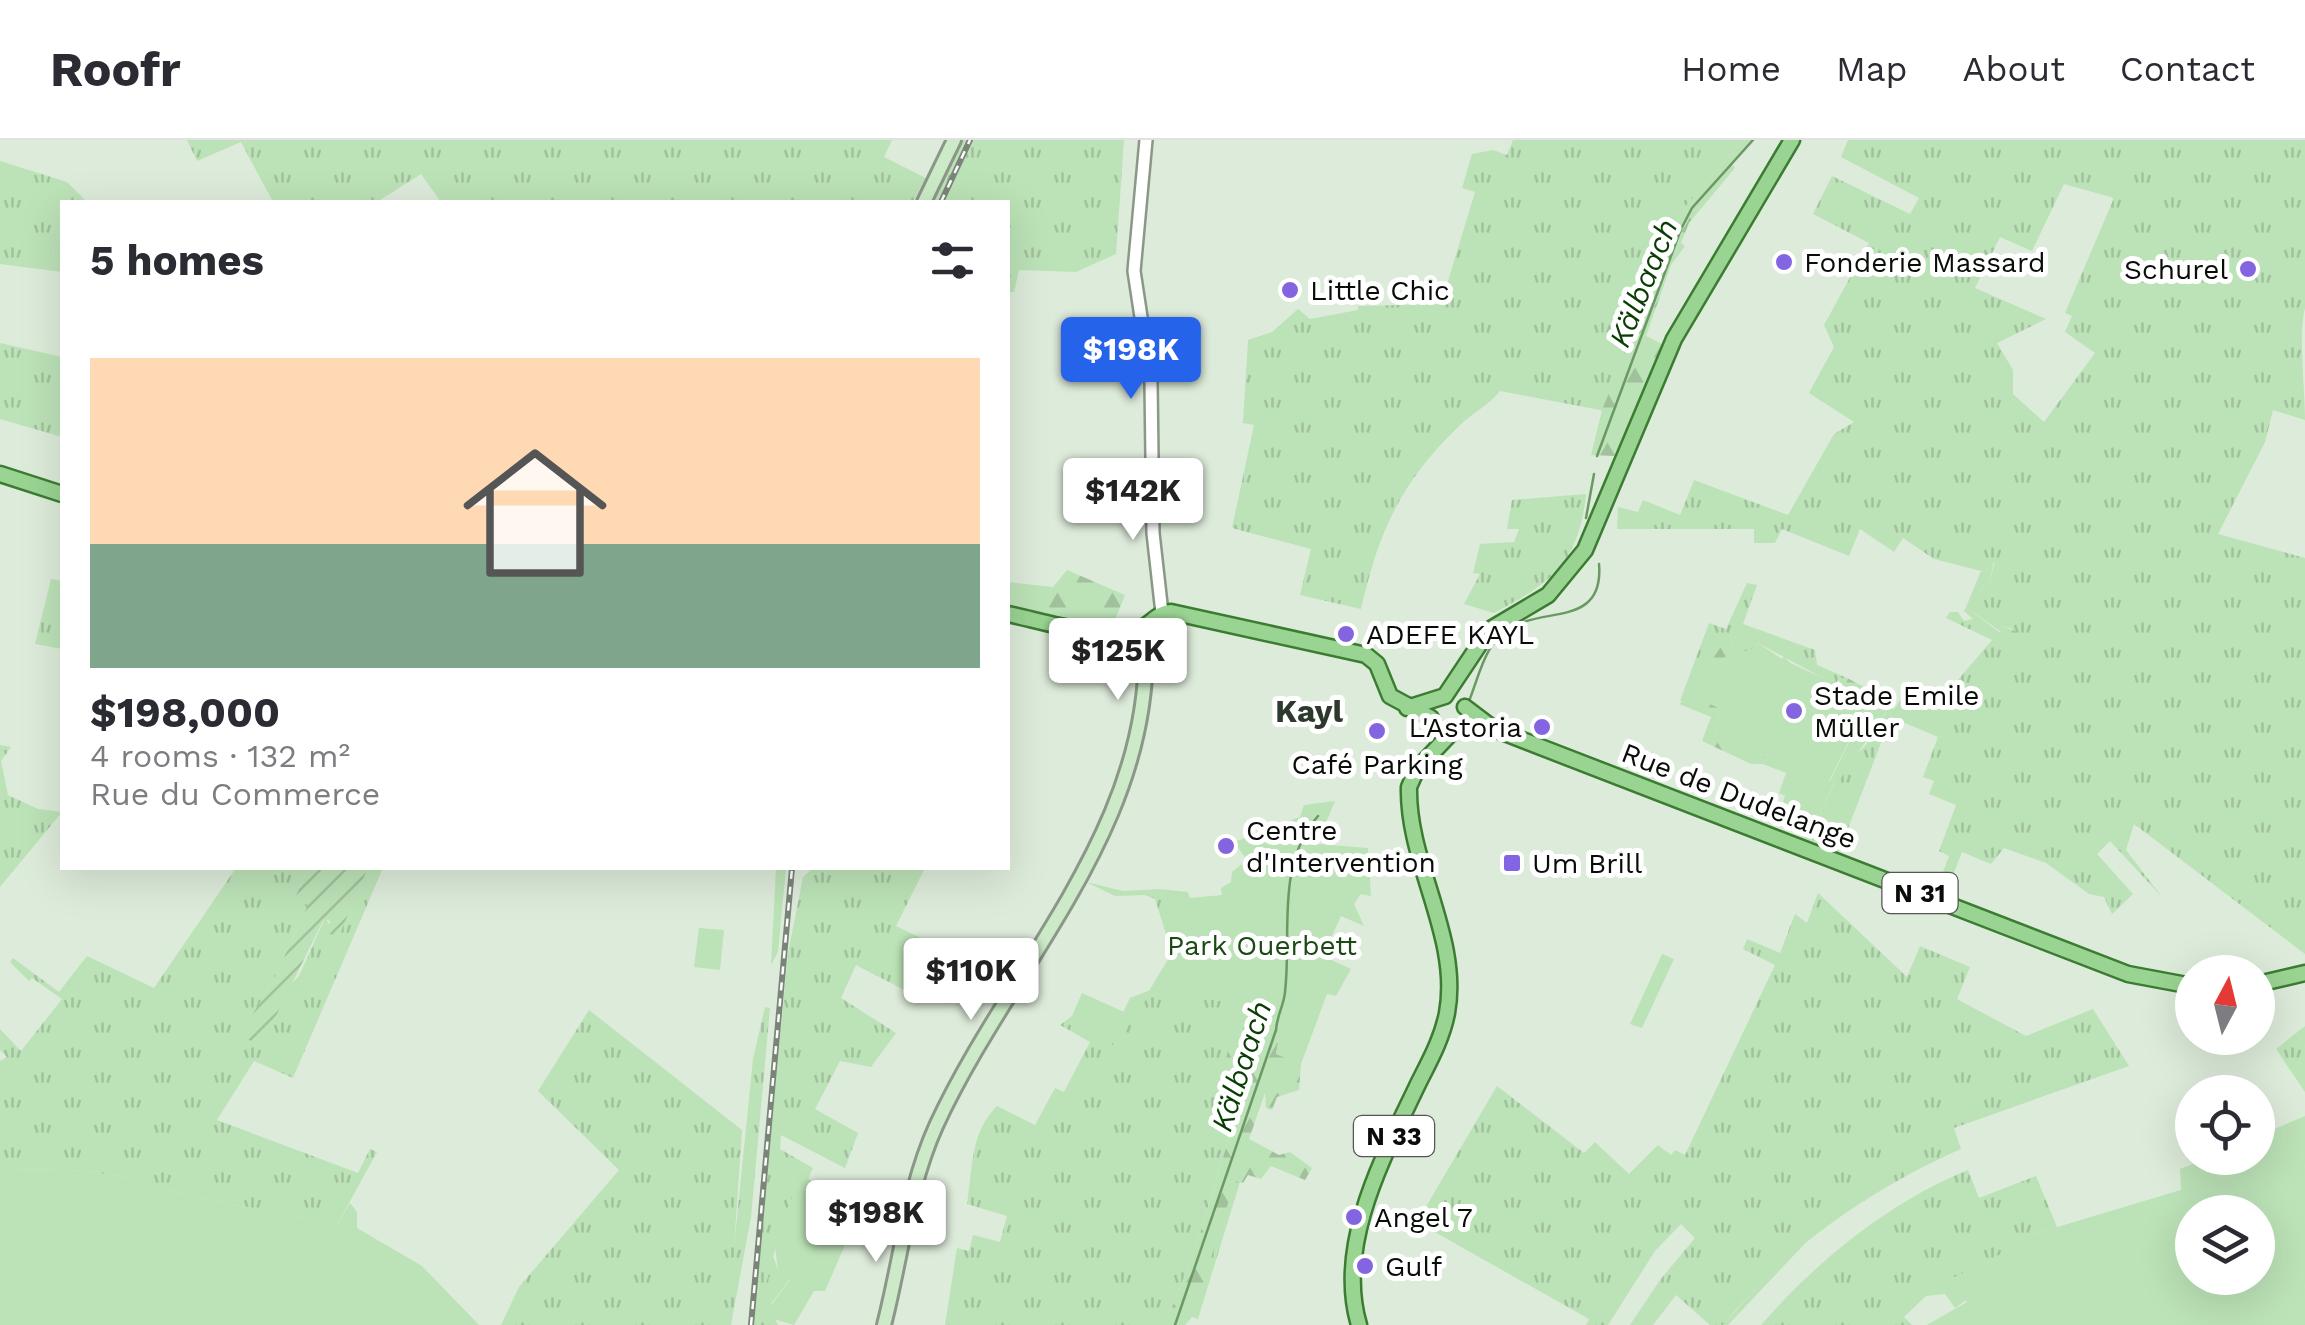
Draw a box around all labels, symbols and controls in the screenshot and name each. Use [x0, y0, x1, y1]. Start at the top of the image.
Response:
text: Roofr [50, 41, 181, 98]
text: Home [1681, 48, 1781, 90]
text: Map [1836, 48, 1908, 90]
text: About [1963, 48, 2065, 90]
text: Contact [2120, 48, 2255, 90]
water label: Kälbaach [1601, 214, 1685, 352]
icon: filters [925, 233, 980, 288]
text: 5 homes [90, 236, 264, 285]
place label: Fonderie Massard [1804, 246, 2045, 279]
marker: Fonderie Massard [1773, 251, 1795, 273]
place label: Schurel [2124, 253, 2228, 286]
marker: Schurel [2237, 258, 2259, 280]
place label: Little Chic [1310, 274, 1450, 307]
marker: Little Chic [1279, 279, 1301, 301]
pin: $198K [1061, 317, 1201, 402]
text: $198K [1083, 330, 1179, 368]
icon: home [445, 423, 625, 603]
pin: $142K [1063, 458, 1203, 543]
text: $142K [1085, 471, 1181, 509]
pin: $125K [1048, 618, 1188, 703]
place label: ADEFE KAYL [1366, 618, 1534, 651]
marker: ADEFE KAYL [1335, 623, 1357, 645]
text: $125K [1071, 631, 1165, 669]
place label: Stade Emile Müller [1814, 679, 1980, 744]
text: $198,000 [90, 688, 280, 737]
district label: Kayl [1275, 692, 1344, 730]
marker: Stade Emile Müller [1783, 700, 1805, 722]
place label: L'Astoria [1409, 711, 1522, 744]
marker: L'Astoria [1531, 716, 1553, 738]
marker: Café Parking [1366, 720, 1388, 742]
street label: Rue de Dudelange [1617, 736, 1861, 856]
text: 4 rooms · 132 m² [90, 737, 350, 775]
place label: Café Parking [1291, 748, 1463, 781]
text: Rue du Commerce [90, 775, 380, 813]
place label: Centre d'Intervention [1246, 814, 1436, 879]
marker: Centre d'Intervention [1215, 835, 1237, 857]
place label: Um Brill [1532, 847, 1643, 880]
marker: Um Brill [1501, 852, 1523, 874]
road number: N 31 [1882, 873, 1958, 913]
park label: Park Ouerbett [1167, 929, 1357, 962]
pin: $110K [901, 938, 1041, 1023]
text: $110K [926, 951, 1016, 989]
north arrow [2175, 955, 2275, 1055]
map controls [2175, 955, 2275, 1295]
water label: Kälbaach [1203, 996, 1279, 1136]
button: locate [2175, 1075, 2275, 1175]
road number: N 33 [1354, 1116, 1434, 1156]
pin: $198K [806, 1180, 946, 1265]
text: $198K [828, 1193, 924, 1231]
button: layers [2175, 1195, 2275, 1295]
place label: Angel 7 [1374, 1201, 1473, 1234]
marker: Angel 7 [1343, 1206, 1365, 1228]
place label: Gulf [1385, 1250, 1442, 1283]
marker: Gulf [1354, 1255, 1376, 1277]

